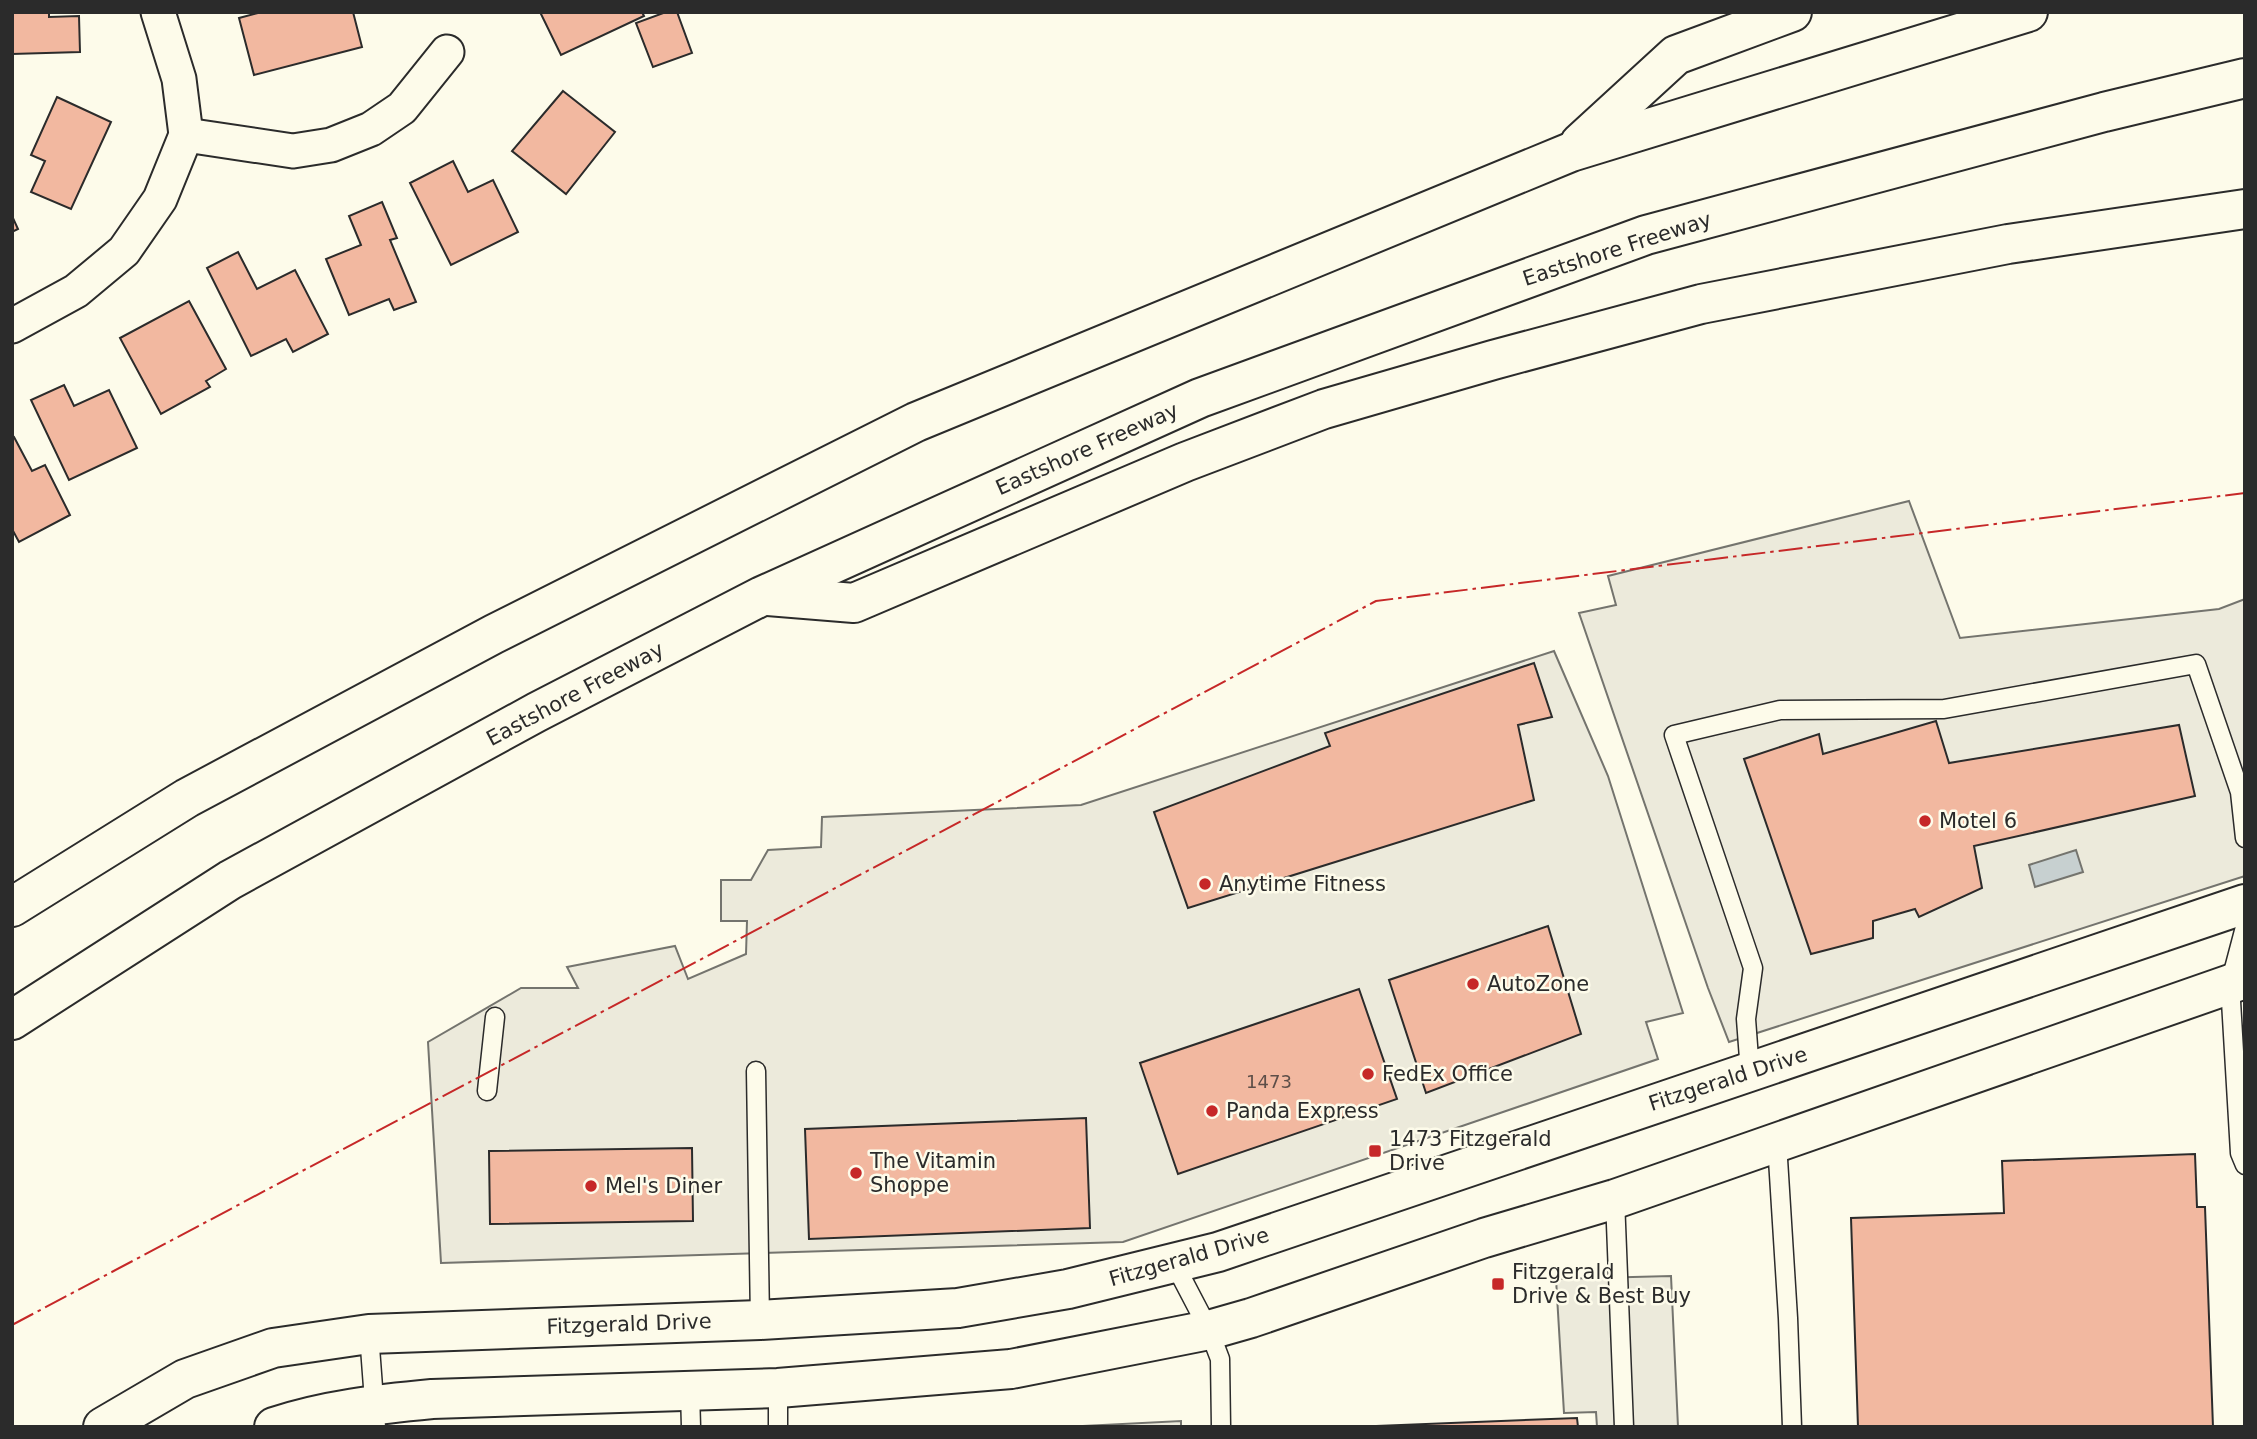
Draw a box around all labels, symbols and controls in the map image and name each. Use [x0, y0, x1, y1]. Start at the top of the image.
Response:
street label: Eastshore Freeway [1520, 207, 1714, 291]
street label: Eastshore Freeway [992, 398, 1182, 500]
street label: Eastshore Freeway [482, 637, 668, 751]
place label: Motel 6 [1939, 809, 2017, 833]
marker: Motel 6 [1917, 813, 1933, 829]
place label: Anytime Fitness [1219, 872, 1386, 896]
marker: Anytime Fitness [1197, 876, 1213, 892]
place label: AutoZone [1487, 972, 1589, 996]
marker: AutoZone [1465, 976, 1481, 992]
street label: Fitzgerald Drive [1646, 1042, 1810, 1116]
place label: FedEx Office [1382, 1062, 1513, 1086]
marker: FedEx Office [1360, 1066, 1376, 1082]
house number: 1473 [1246, 1071, 1292, 1092]
place label: Panda Express [1226, 1099, 1379, 1123]
marker: Panda Express [1204, 1103, 1220, 1119]
place label: 1473 Fitzgerald Drive [1389, 1127, 1552, 1175]
marker: 1473 Fitzgerald Drive [1367, 1143, 1383, 1159]
place label: The Vitamin Shoppe [869, 1149, 996, 1197]
marker: The Vitamin Shoppe [848, 1165, 864, 1181]
place label: Mel's Diner [605, 1174, 722, 1198]
marker: Mel's Diner [583, 1178, 599, 1194]
street label: Fitzgerald Drive [1106, 1223, 1272, 1291]
place label: Fitzgerald Drive & Best Buy [1512, 1260, 1691, 1308]
marker: Fitzgerald Drive & Best Buy [1490, 1276, 1506, 1292]
street label: Fitzgerald Drive [546, 1309, 712, 1339]

